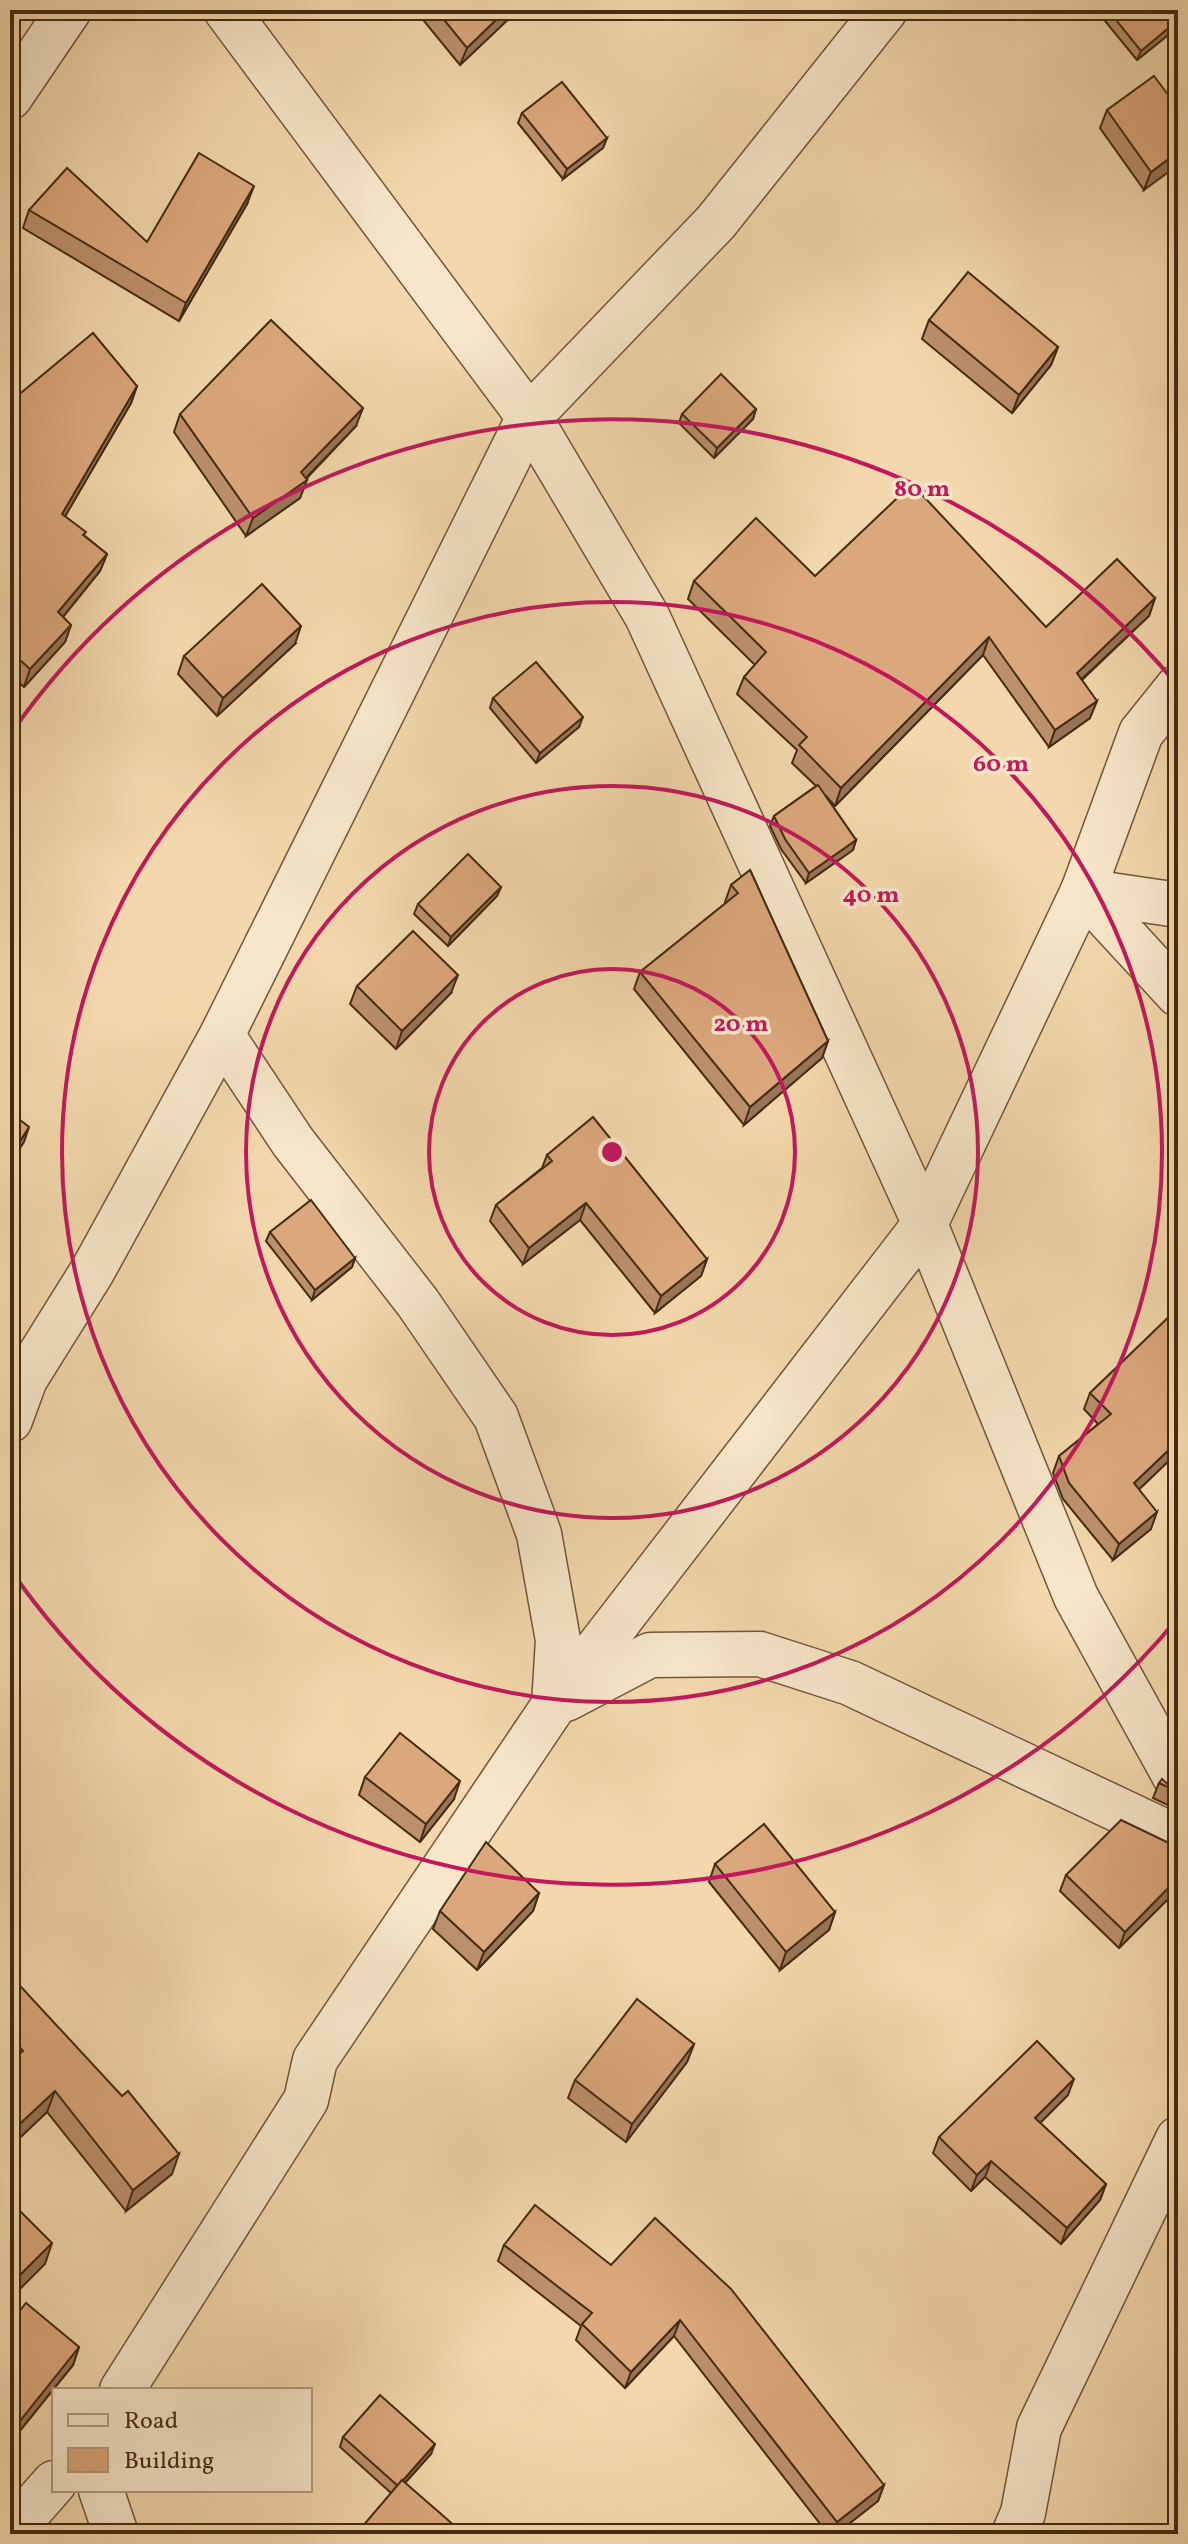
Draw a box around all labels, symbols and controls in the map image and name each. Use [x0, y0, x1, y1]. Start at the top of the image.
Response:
text: 80 m [894, 473, 950, 507]
text: 60 m [973, 748, 1029, 782]
text: 40 m [843, 879, 899, 913]
text: 20 m [713, 1008, 769, 1042]
centre of rings [598, 1138, 626, 1166]
legend [52, 2388, 312, 2492]
text: Road [124, 2405, 178, 2439]
text: Building [124, 2445, 214, 2479]

